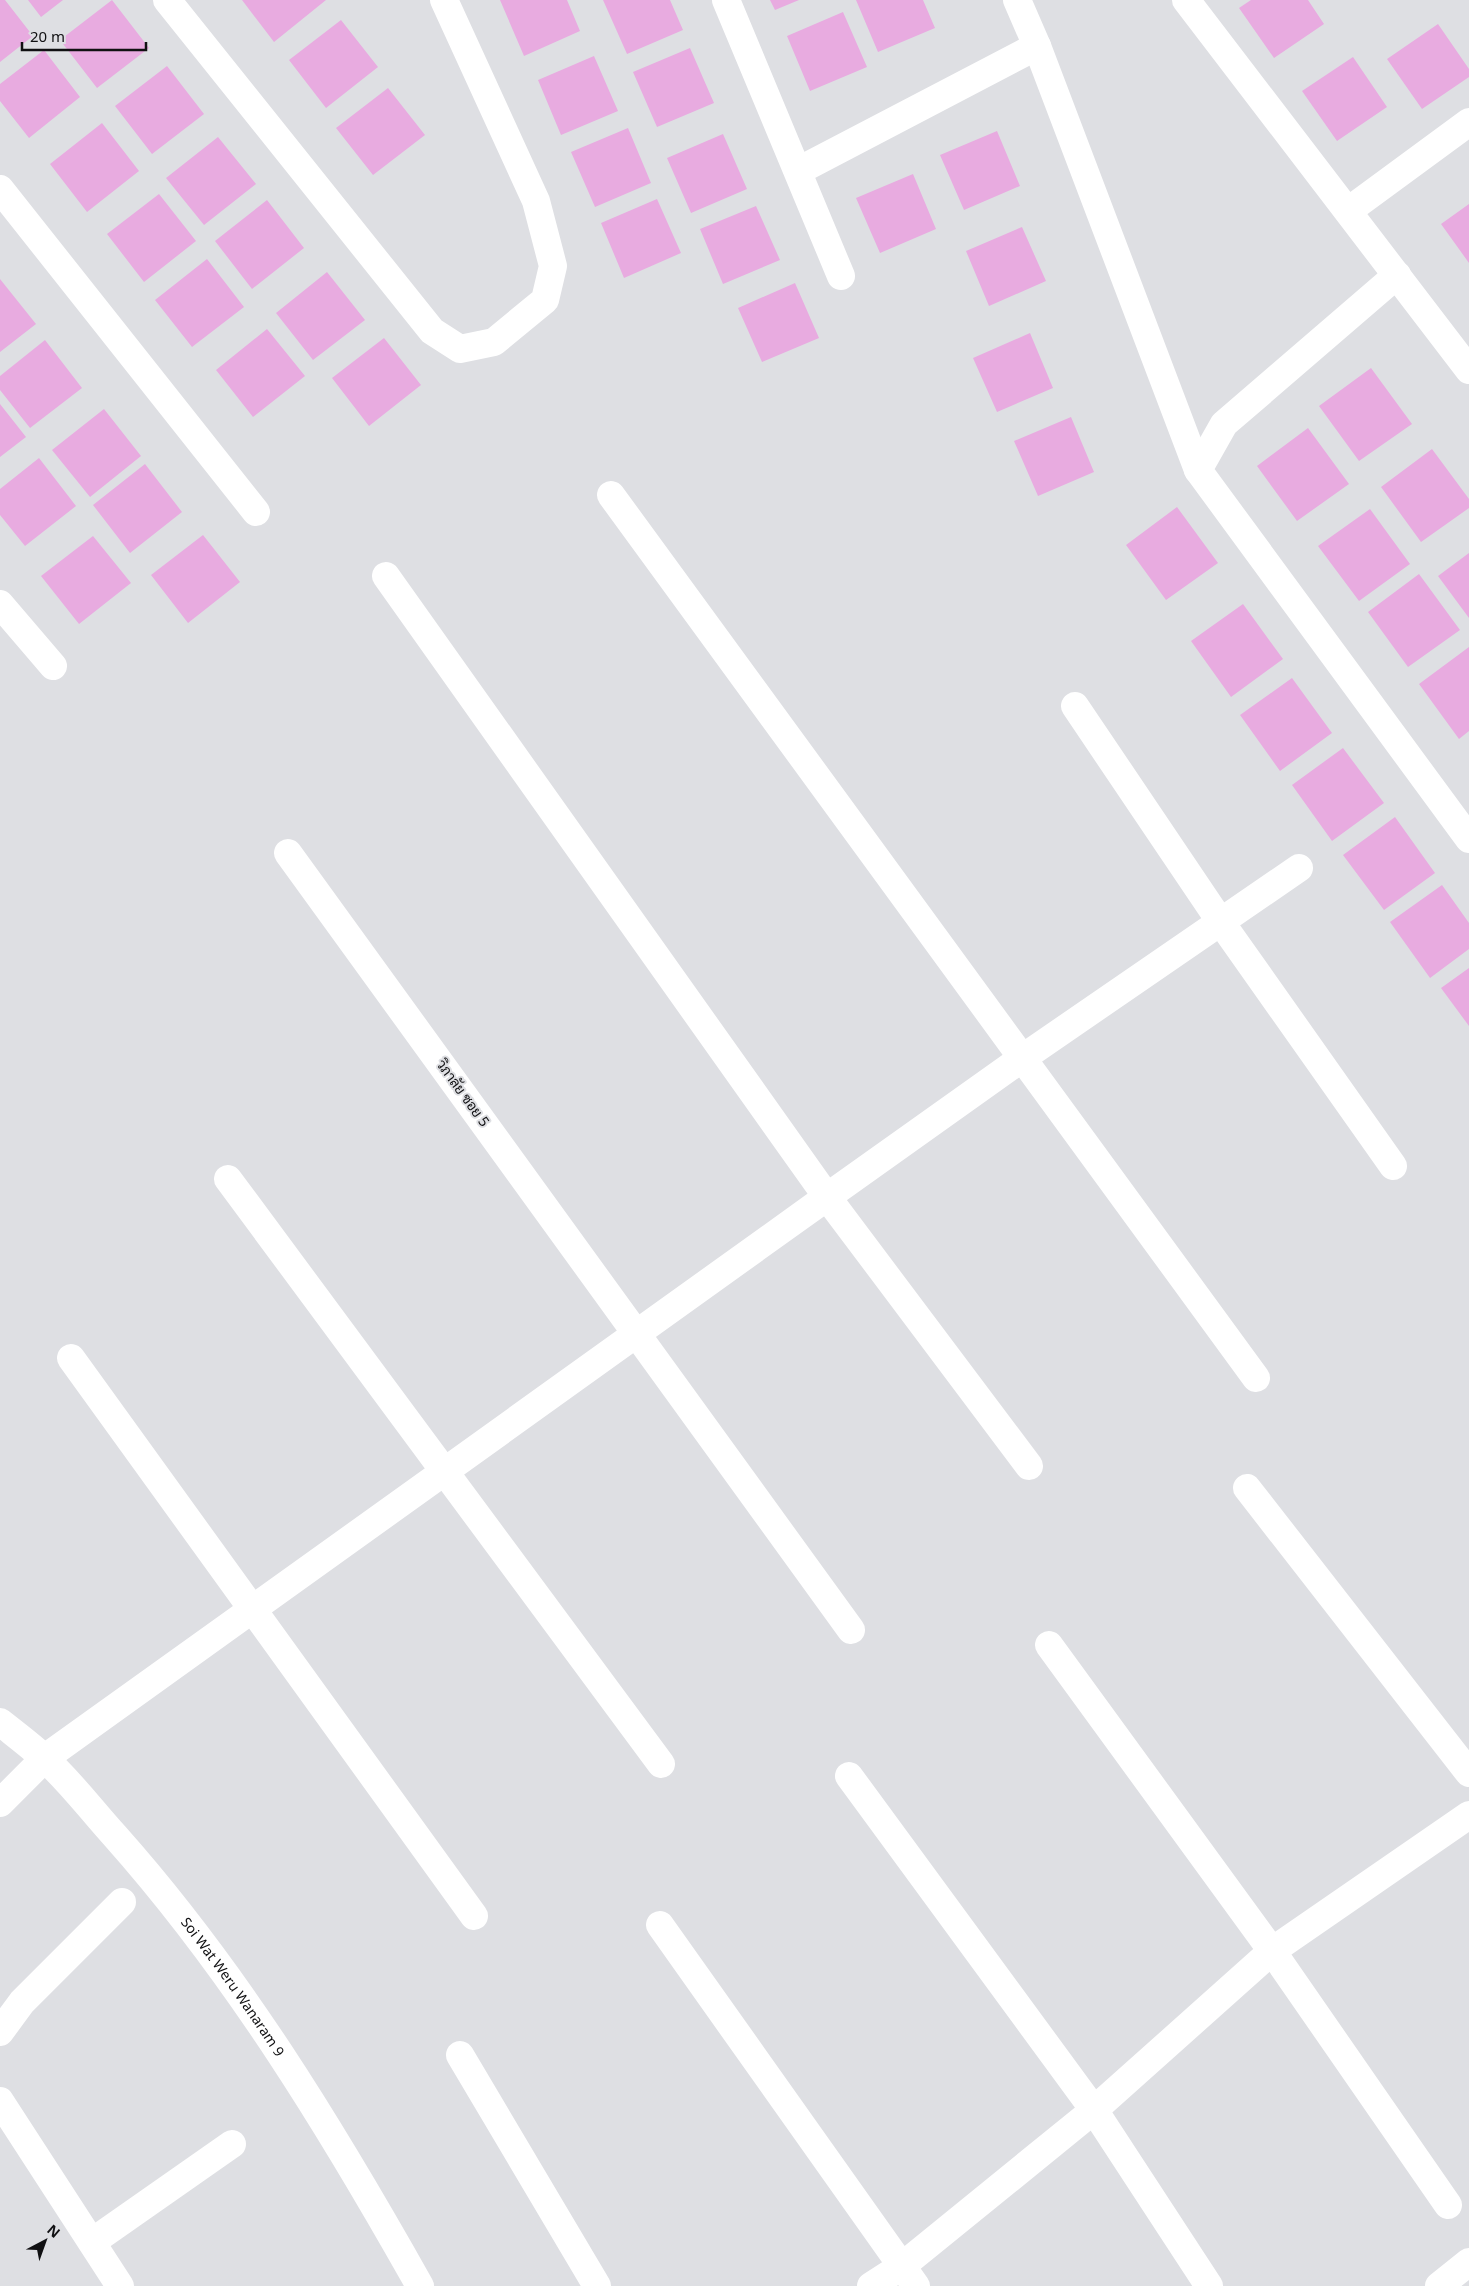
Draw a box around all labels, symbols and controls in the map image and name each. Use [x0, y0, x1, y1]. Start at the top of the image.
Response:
scale bar [22, 20, 146, 52]
text: 20 m [30, 26, 65, 46]
street label: วิภาลัย ซอย 5 [432, 1054, 494, 1130]
street label: Soi Wat Weru Wanaram 9 [177, 1913, 289, 2060]
north arrow [20, 2216, 70, 2266]
text: N [43, 2220, 64, 2242]

